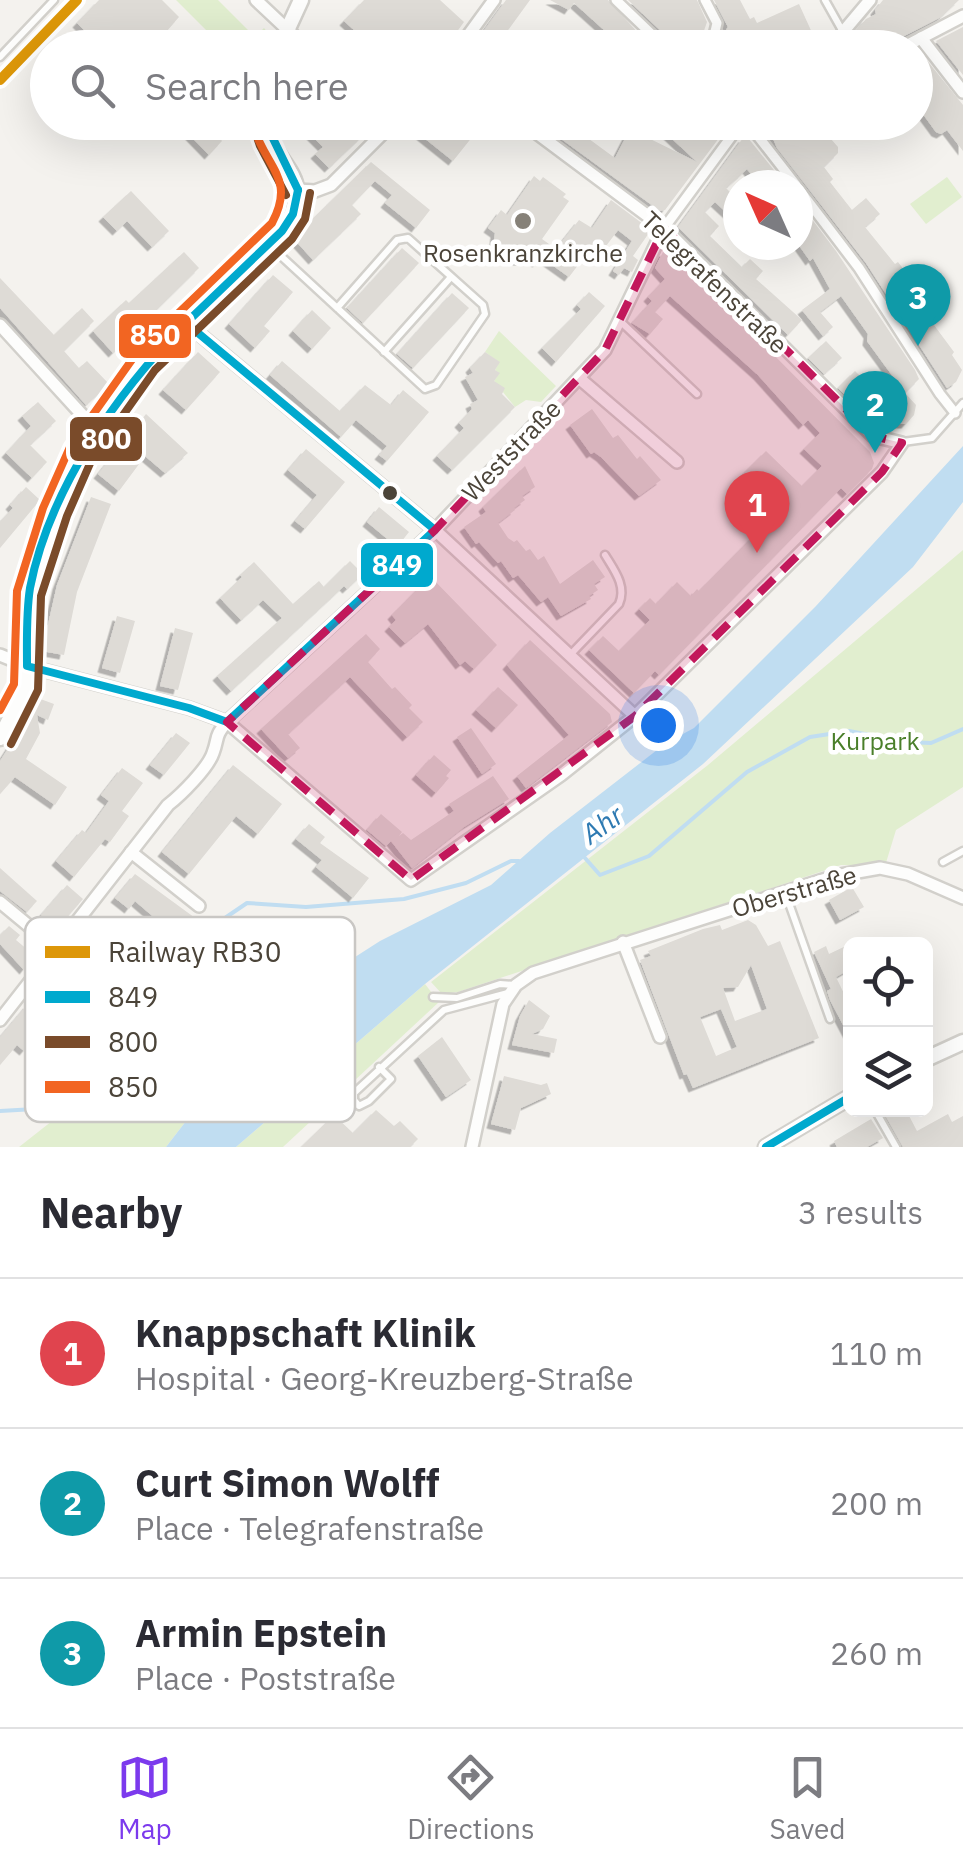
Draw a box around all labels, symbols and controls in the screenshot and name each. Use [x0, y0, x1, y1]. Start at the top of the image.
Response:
search box [30, 30, 933, 140]
icon: search [65, 58, 120, 113]
text: Search here [145, 61, 349, 110]
north arrow [723, 170, 813, 260]
street label: Telegrafenstraße [635, 204, 795, 360]
marker: Rosenkranzkirche [512, 210, 534, 232]
place label: Rosenkranzkirche [423, 236, 623, 269]
pin: 3 [886, 264, 950, 346]
line badge: 850 [117, 312, 193, 360]
text: 850 [130, 316, 180, 353]
pin: 2 [842, 370, 908, 453]
street label: Weststraße [454, 392, 568, 508]
line badge: 800 [68, 415, 144, 463]
text: 800 [81, 420, 131, 457]
pin: 1 [724, 470, 790, 553]
unlabelled marker [380, 483, 400, 503]
line badge: 849 [359, 541, 435, 589]
text: 849 [372, 546, 422, 583]
your location [633, 700, 684, 751]
park label: Kurpark [830, 724, 920, 757]
water label: Ahr [573, 796, 631, 852]
street label: Oberstraße [728, 857, 860, 925]
legend [25, 917, 355, 1122]
text: Railway RB30 [108, 933, 282, 970]
map controls [843, 937, 933, 1117]
button: locate [843, 937, 933, 1027]
text: 849 [108, 978, 158, 1015]
text: 800 [108, 1023, 158, 1060]
button: layers [843, 1027, 933, 1117]
text: 850 [108, 1068, 158, 1105]
text: Nearby [40, 1185, 182, 1240]
text: 3 results [798, 1191, 923, 1233]
text: Knappschaft Klinik [135, 1308, 476, 1357]
text: 1 [63, 1332, 82, 1374]
text: 110 m [830, 1332, 923, 1374]
text: Hospital · Georg-Kreuzberg-Straße [135, 1357, 634, 1399]
text: Curt Simon Wolff [135, 1458, 440, 1507]
text: 2 [63, 1482, 82, 1524]
text: 200 m [830, 1482, 923, 1524]
text: Place · Telegrafenstraße [135, 1507, 484, 1549]
text: Armin Epstein [135, 1608, 387, 1657]
text: 3 [63, 1632, 82, 1674]
text: 260 m [830, 1632, 923, 1674]
text: Place · Poststraße [135, 1657, 396, 1699]
tab: Map [117, 1750, 172, 1847]
tab: Directions [407, 1750, 535, 1847]
tab: Saved [769, 1750, 846, 1847]

